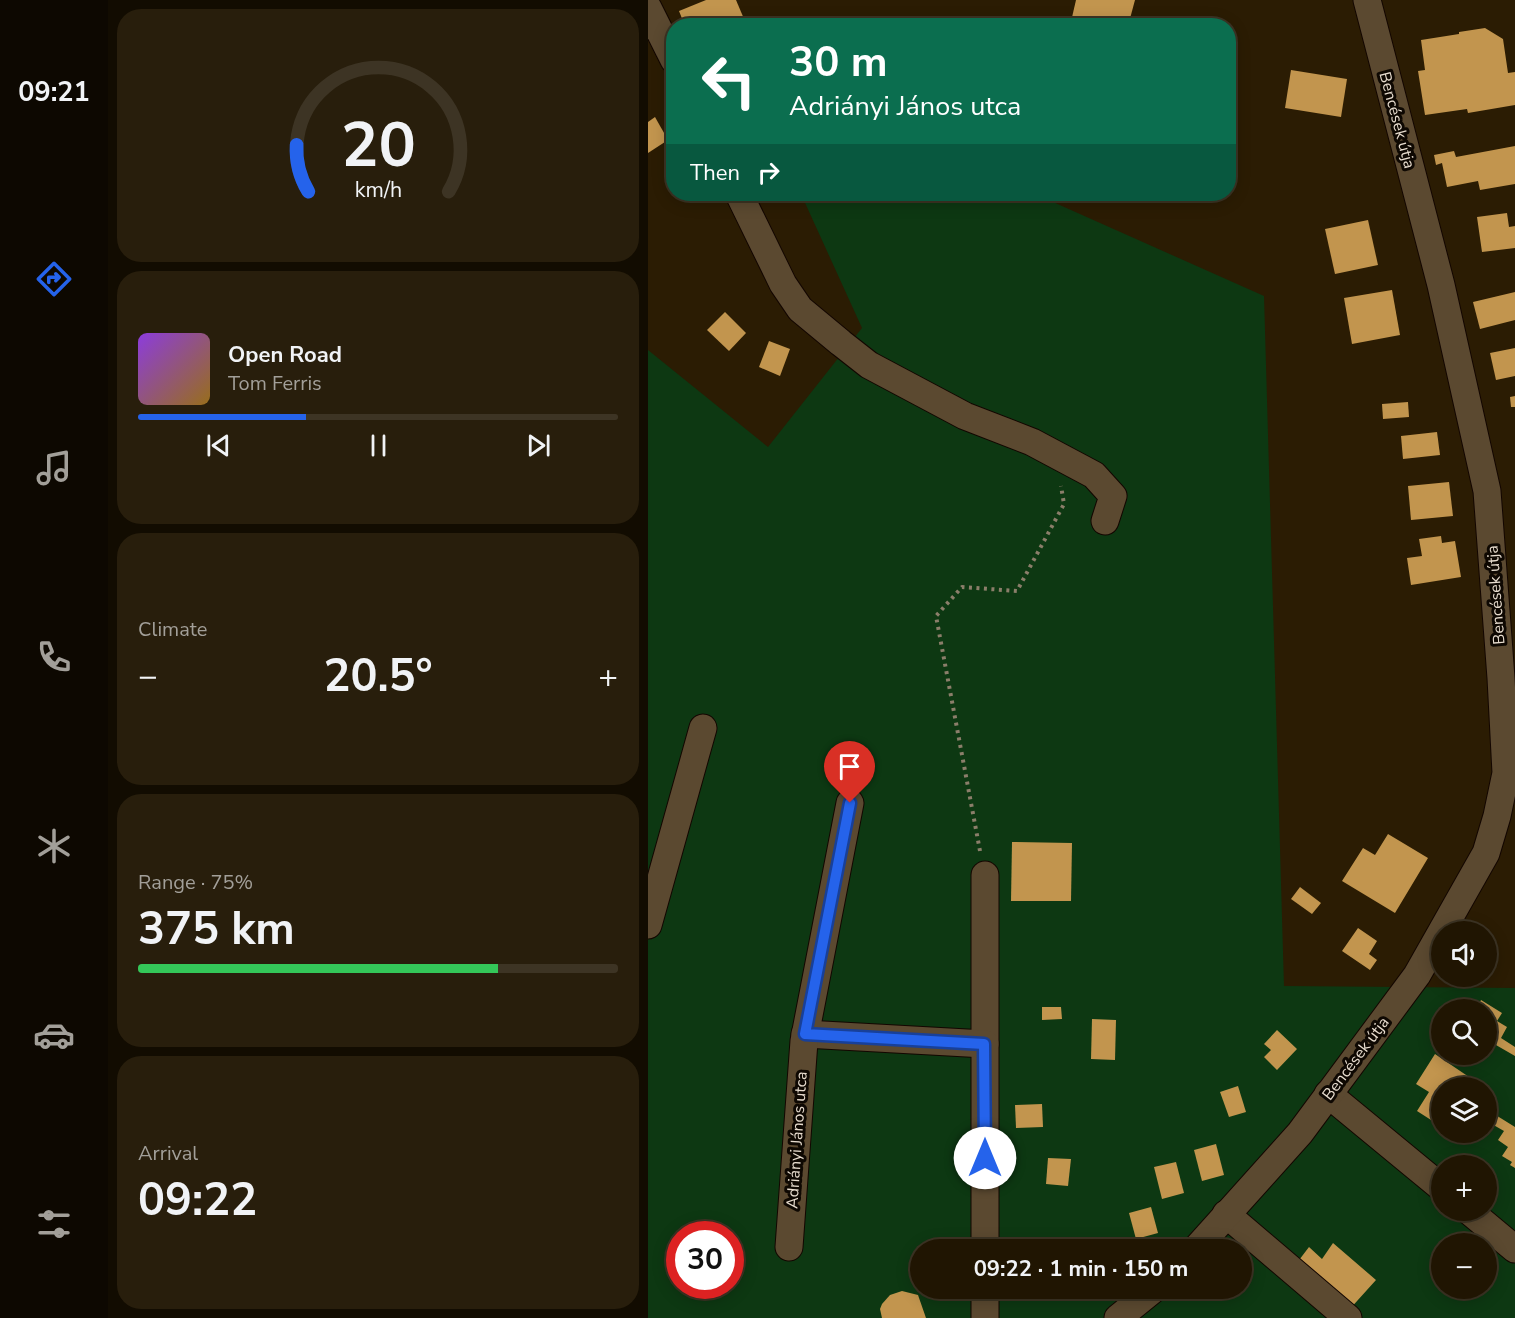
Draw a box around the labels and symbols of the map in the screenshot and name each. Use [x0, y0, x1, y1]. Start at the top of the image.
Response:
street label: Bencések útja [1374, 69, 1421, 171]
street label: Bencések útja [1482, 545, 1510, 645]
pin [824, 741, 875, 803]
street label: Bencések útja [1317, 1012, 1394, 1105]
street label: Adriányi János utca [781, 1071, 813, 1210]
position arrow [953, 1126, 1017, 1190]
speed limit sign: 30 [666, 1221, 744, 1299]

